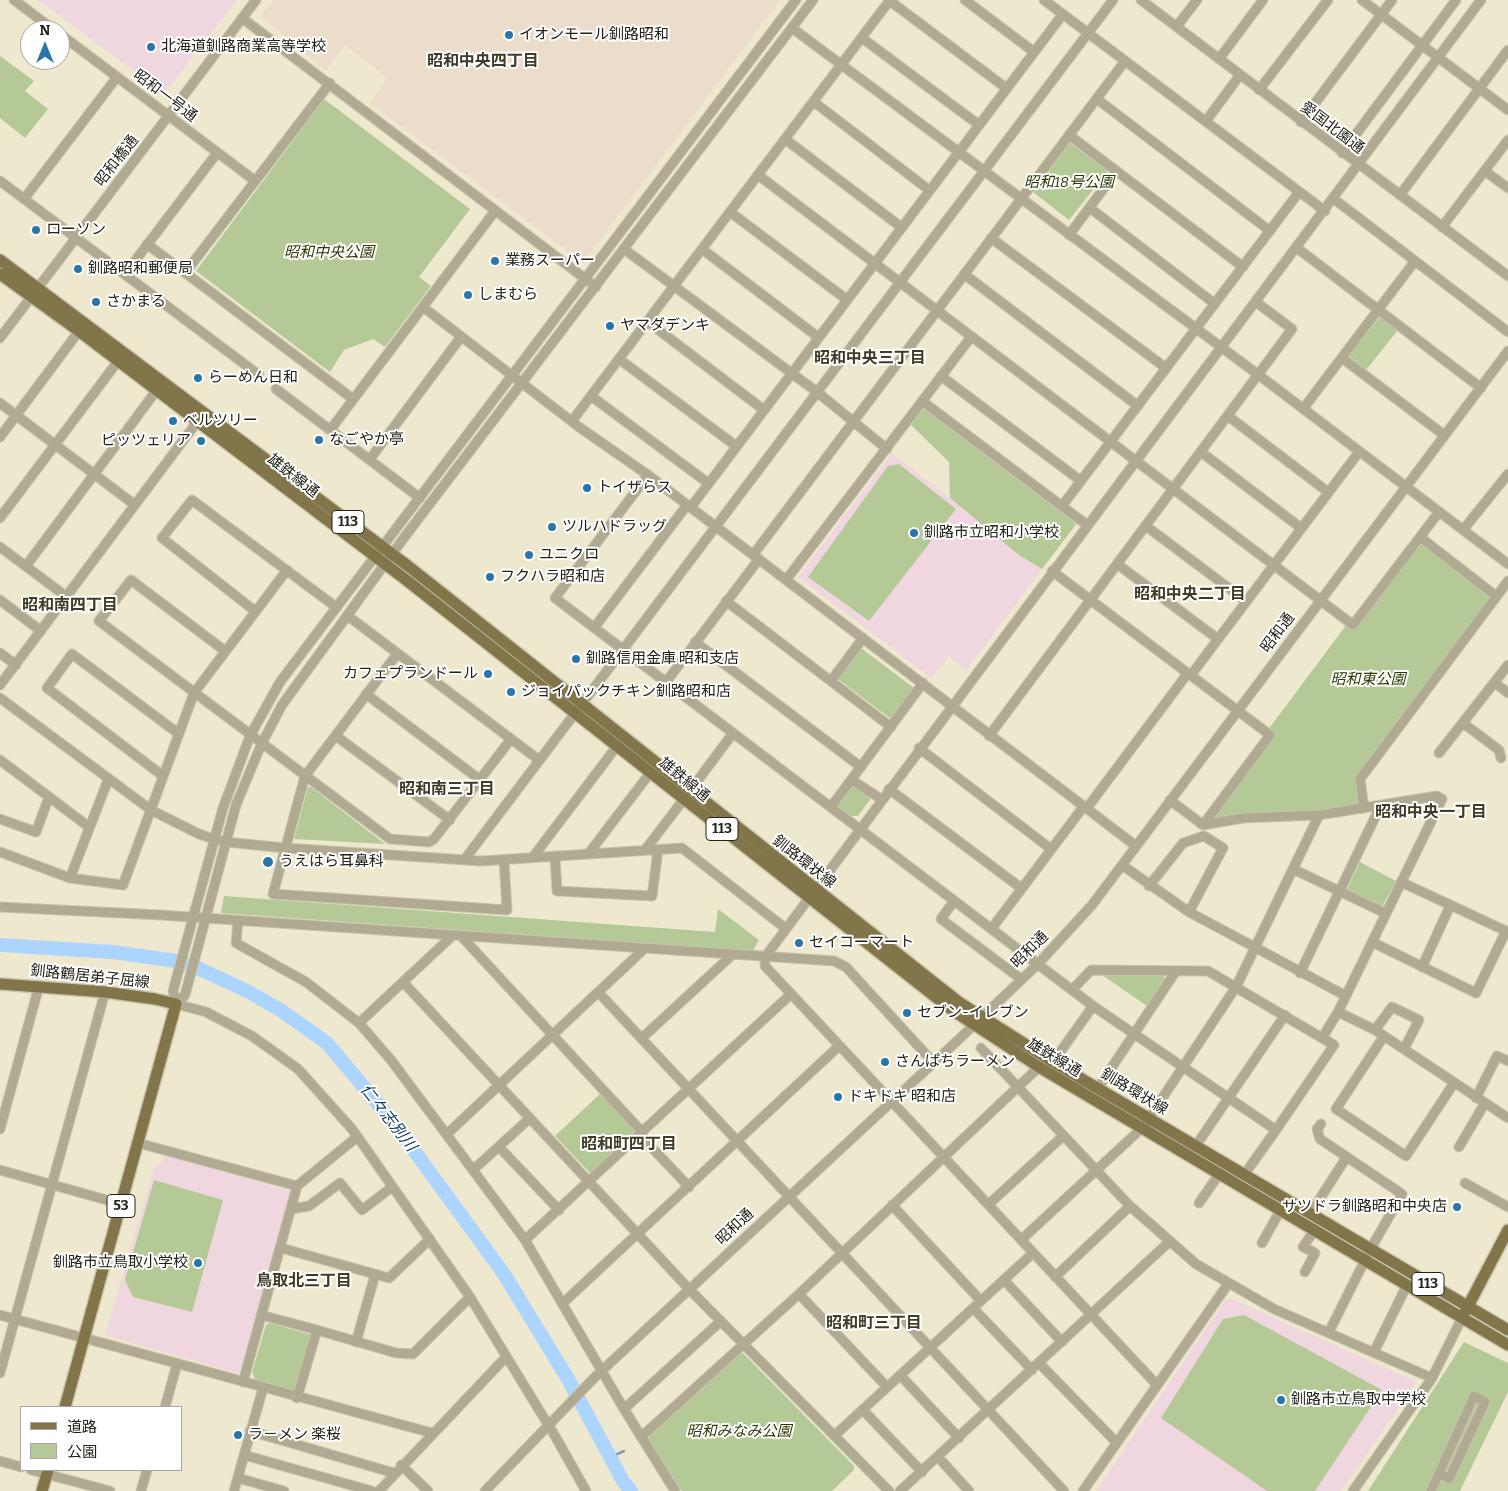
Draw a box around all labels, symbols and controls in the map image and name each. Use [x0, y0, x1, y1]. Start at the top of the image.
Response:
north arrow [20, 20, 70, 70]
text: N [40, 22, 50, 39]
place label: イオンモール釧路昭和 [519, 26, 669, 44]
marker: イオンモール釧路昭和 [503, 29, 515, 41]
place label: 北海道釧路商業高等学校 [161, 38, 326, 56]
marker: 北海道釧路商業高等学校 [145, 41, 157, 53]
district label: 昭和中央四丁目 [427, 52, 539, 72]
street label: 昭和一号通 [130, 66, 200, 126]
street label: 愛国北園通 [1297, 98, 1367, 158]
street label: 昭和橋通 [91, 132, 143, 190]
park label: 昭和18号公園 [1024, 174, 1114, 192]
place label: ローソン [46, 221, 106, 239]
marker: ローソン [30, 224, 42, 236]
park label: 昭和中央公園 [284, 244, 374, 262]
place label: 業務スーパー [505, 252, 595, 270]
marker: 業務スーパー [489, 255, 501, 267]
place label: 釧路昭和郵便局 [88, 260, 193, 278]
marker: 釧路昭和郵便局 [72, 263, 84, 275]
place label: しまむら [478, 286, 538, 304]
marker: しまむら [462, 289, 474, 301]
place label: さかまる [106, 293, 166, 311]
marker: さかまる [90, 296, 102, 308]
place label: ヤマダデンキ [620, 317, 710, 335]
marker: ヤマダデンキ [604, 320, 616, 332]
district label: 昭和中央三丁目 [814, 349, 926, 369]
place label: らーめん日和 [208, 369, 298, 387]
marker: らーめん日和 [192, 372, 204, 384]
place label: ベルツリー [183, 412, 258, 430]
marker: ベルツリー [167, 415, 179, 427]
place label: なごやか亭 [329, 431, 404, 449]
place label: ピッツェリア [101, 432, 191, 450]
marker: なごやか亭 [313, 434, 325, 446]
marker: ピッツェリア [195, 435, 207, 447]
street label: 雄鉄線通 [264, 450, 322, 502]
place label: トイザらス [597, 479, 672, 497]
marker: トイザらス [581, 482, 593, 494]
road number: 113 [332, 511, 364, 534]
place label: ツルハドラッグ [562, 518, 667, 536]
marker: ツルハドラッグ [546, 521, 558, 533]
place label: 釧路市立昭和小学校 [924, 524, 1059, 542]
marker: 釧路市立昭和小学校 [908, 527, 920, 539]
place label: ユニクロ [539, 546, 599, 564]
marker: ユニクロ [523, 549, 535, 561]
place label: フクハラ昭和店 [500, 568, 605, 586]
marker: フクハラ昭和店 [484, 571, 496, 583]
district label: 昭和中央二丁目 [1134, 585, 1246, 605]
district label: 昭和南四丁目 [22, 596, 118, 616]
street label: 昭和通 [1257, 610, 1299, 656]
place label: 釧路信用金庫 昭和支店 [586, 650, 739, 668]
marker: 釧路信用金庫 昭和支店 [570, 653, 582, 665]
place label: カフェプランドール [343, 665, 478, 683]
marker: カフェプランドール [482, 668, 494, 680]
park label: 昭和東公園 [1331, 671, 1405, 689]
place label: ジョイパックチキン釧路昭和店 [521, 683, 731, 701]
marker: ジョイパックチキン釧路昭和店 [505, 686, 517, 698]
street label: 雄鉄線通 [655, 754, 713, 806]
district label: 昭和南三丁目 [399, 780, 495, 800]
district label: 昭和中央一丁目 [1375, 803, 1487, 823]
road number: 113 [706, 818, 738, 841]
street label: 釧路環状線 [769, 832, 839, 892]
place label: うえはら耳鼻科 [279, 853, 384, 871]
marker: うえはら耳鼻科 [261, 855, 275, 869]
street label: 昭和通 [1008, 928, 1052, 972]
place label: セイコーマート [809, 934, 914, 952]
marker: セイコーマート [793, 937, 805, 949]
street label: 釧路鶴居弟子屈線 [29, 962, 151, 992]
place label: セブン-イレブン [917, 1004, 1029, 1022]
marker: セブン-イレブン [901, 1007, 913, 1019]
street label: 雄鉄線通 [1024, 1035, 1084, 1081]
place label: さんぱちラーメン [895, 1053, 1015, 1071]
marker: さんぱちラーメン [879, 1056, 891, 1068]
street label: 釧路環状線 [1097, 1065, 1171, 1119]
water label: 仁々志別川 [356, 1081, 420, 1155]
place label: ドキドキ 昭和店 [848, 1088, 956, 1106]
marker: ドキドキ 昭和店 [832, 1091, 844, 1103]
district label: 昭和町四丁目 [581, 1135, 677, 1155]
road number: 53 [107, 1194, 135, 1218]
place label: サツドラ釧路昭和中央店 [1282, 1198, 1447, 1216]
marker: サツドラ釧路昭和中央店 [1451, 1201, 1463, 1213]
street label: 昭和通 [712, 1205, 758, 1249]
place label: 釧路市立鳥取小学校 [53, 1254, 188, 1272]
marker: 釧路市立鳥取小学校 [192, 1257, 204, 1269]
district label: 鳥取北三丁目 [256, 1272, 352, 1292]
road number: 113 [1412, 1272, 1444, 1296]
district label: 昭和町三丁目 [826, 1314, 922, 1334]
place label: 釧路市立鳥取中学校 [1291, 1391, 1426, 1409]
marker: 釧路市立鳥取中学校 [1275, 1394, 1287, 1406]
legend [20, 1406, 182, 1471]
text: 道路 [67, 1418, 97, 1436]
park label: 昭和みなみ公園 [687, 1423, 791, 1441]
place label: ラ－メン 楽桜 [248, 1426, 341, 1444]
marker: ラ－メン 楽桜 [232, 1429, 244, 1441]
text: 公園 [67, 1443, 97, 1461]

